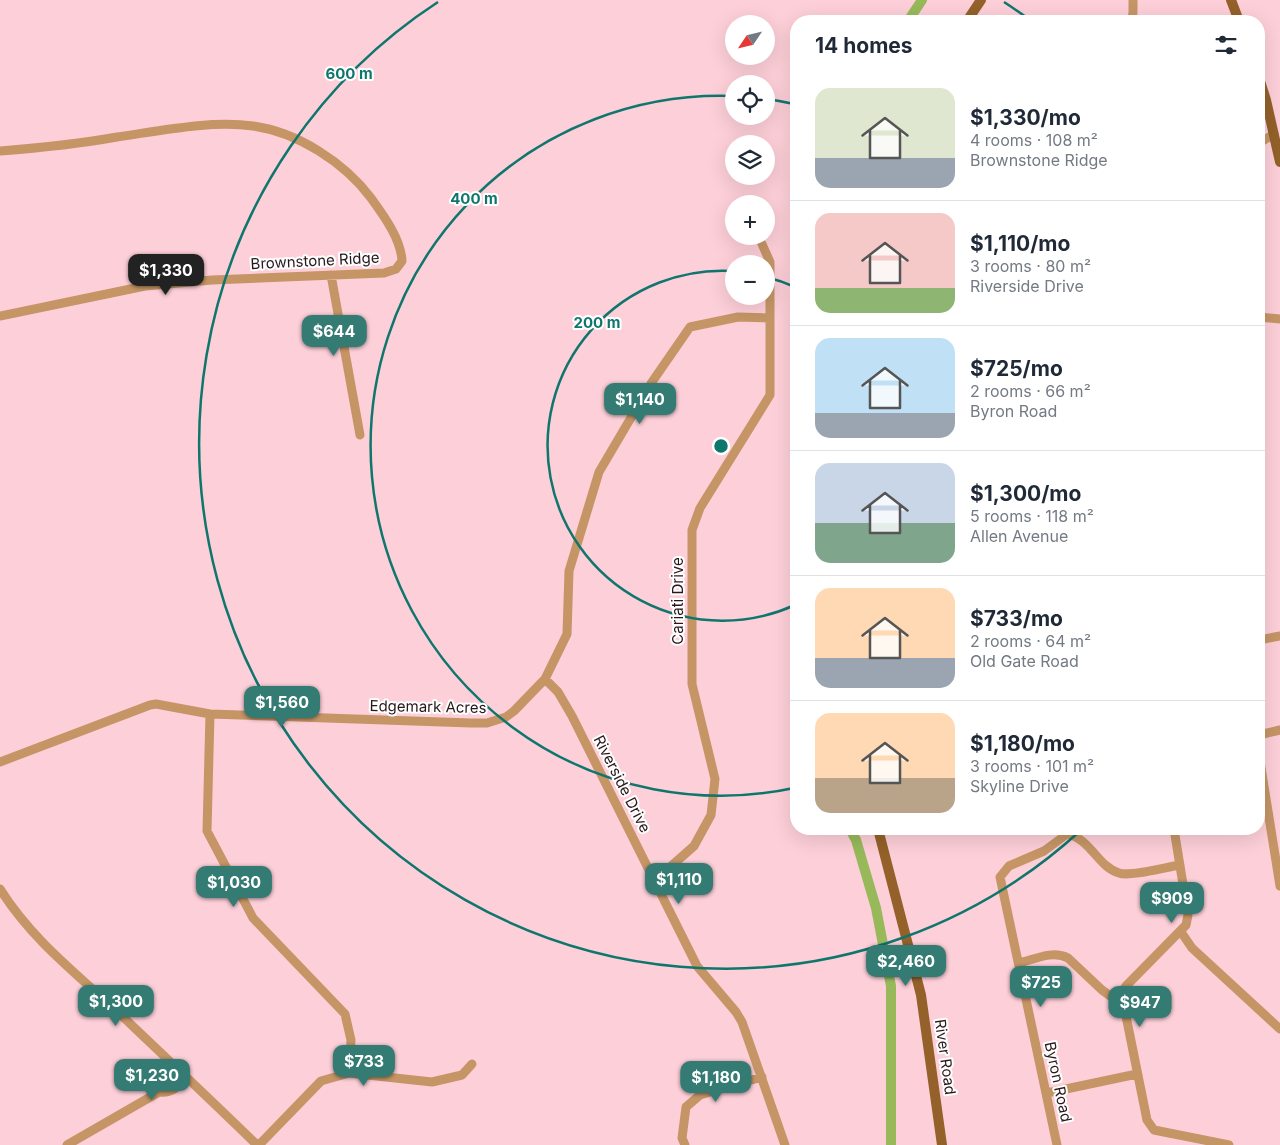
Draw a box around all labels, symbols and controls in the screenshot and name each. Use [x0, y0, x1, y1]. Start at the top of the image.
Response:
north arrow [725, 15, 775, 65]
map controls [725, 15, 775, 305]
icon: filters [1212, 31, 1240, 59]
text: 14 homes [815, 33, 913, 58]
text: 600 m [325, 64, 373, 83]
button: locate [725, 75, 775, 125]
text: $1,330/mo [970, 105, 1081, 130]
icon: home [855, 108, 915, 168]
text: 4 rooms · 108 m² [970, 130, 1098, 150]
button: layers [725, 135, 775, 185]
text: Brownstone Ridge [970, 150, 1108, 170]
text: 400 m [450, 189, 498, 208]
button: + [725, 195, 775, 245]
text: $1,110/mo [970, 231, 1070, 256]
icon: home [855, 233, 915, 293]
street label: Brownstone Ridge [250, 248, 380, 273]
pin: $1,330 [125, 254, 207, 296]
button: − [725, 255, 775, 305]
text: 3 rooms · 80 m² [970, 256, 1091, 276]
text: $1,330 [139, 260, 193, 280]
text: Riverside Drive [970, 276, 1084, 296]
text: 200 m [574, 313, 620, 332]
pin: $644 [304, 314, 364, 357]
text: $644 [313, 321, 355, 341]
text: $725/mo [970, 356, 1063, 381]
icon: home [855, 358, 915, 418]
text: 2 rooms · 66 m² [970, 381, 1091, 401]
pin: $1,140 [599, 382, 681, 425]
text: $1,140 [615, 389, 665, 409]
text: Byron Road [970, 401, 1057, 421]
centre of rings [712, 437, 730, 455]
text: $1,300/mo [970, 481, 1081, 506]
icon: home [855, 483, 915, 543]
text: 5 rooms · 118 m² [970, 506, 1094, 526]
text: Allen Avenue [970, 526, 1068, 546]
street label: Cariati Drive [668, 557, 687, 645]
text: $733/mo [970, 606, 1063, 631]
icon: home [855, 608, 915, 668]
text: 2 rooms · 64 m² [970, 631, 1091, 651]
text: Old Gate Road [970, 651, 1079, 671]
pin: $1,560 [241, 686, 323, 728]
text: $1,560 [255, 692, 309, 712]
street label: Edgemark Acres [369, 696, 487, 717]
text: $1,180/mo [970, 731, 1075, 756]
street label: Riverside Drive [590, 732, 655, 836]
icon: home [855, 733, 915, 793]
text: 3 rooms · 101 m² [970, 756, 1094, 776]
text: Skyline Drive [970, 776, 1069, 796]
pin: $1,110 [638, 862, 720, 905]
pin: $1,030 [193, 866, 275, 908]
text: $1,110 [656, 869, 702, 889]
text: $1,030 [207, 872, 261, 892]
pin: $909 [1142, 882, 1202, 924]
text: $909 [1151, 888, 1193, 908]
pin: $2,460 [865, 944, 947, 987]
text: $2,460 [877, 951, 935, 971]
pin: $725 [1011, 966, 1071, 1008]
text: $725 [1021, 972, 1061, 992]
pin: $1,300 [75, 984, 157, 1027]
pin: $947 [1110, 986, 1170, 1028]
text: $1,300 [89, 991, 143, 1011]
text: $947 [1120, 992, 1161, 1012]
street label: River Road [931, 1018, 960, 1096]
street label: Byron Road [1041, 1040, 1076, 1124]
pin: $733 [334, 1044, 394, 1087]
text: $733 [344, 1051, 384, 1071]
pin: $1,230 [111, 1058, 193, 1101]
pin: $1,180 [675, 1060, 757, 1103]
text: $1,230 [125, 1065, 179, 1085]
text: $1,180 [691, 1067, 741, 1087]

